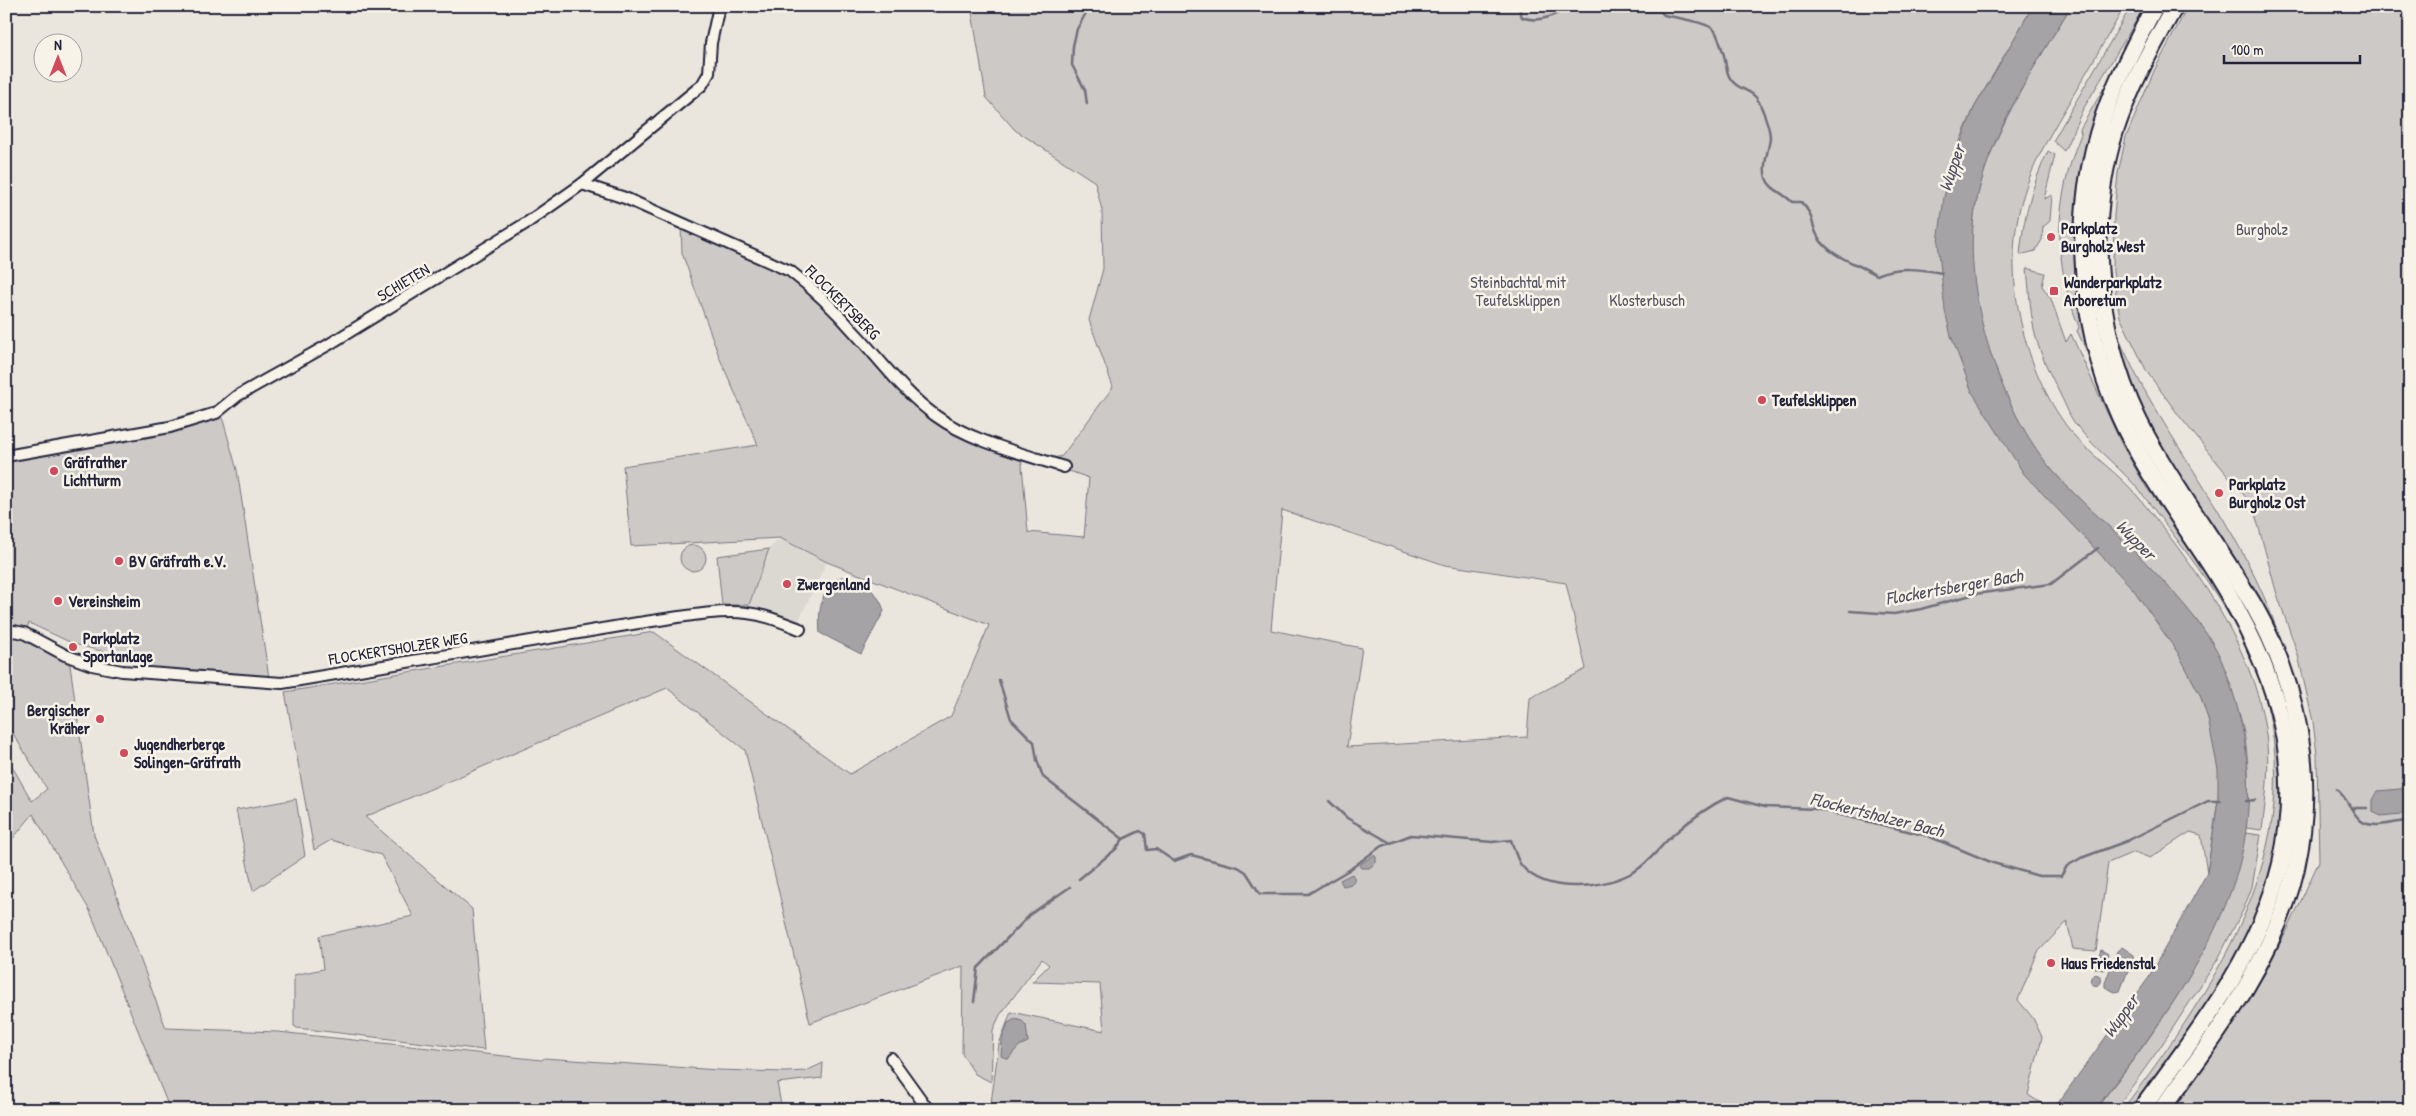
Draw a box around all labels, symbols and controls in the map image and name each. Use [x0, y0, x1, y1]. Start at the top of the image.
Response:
north arrow [32, 32, 82, 82]
scale bar [2224, 32, 2360, 64]
text: N [54, 35, 62, 54]
text: 100 m [2231, 39, 2264, 60]
water label: Wupper [1932, 139, 1972, 195]
place label: Parkplatz Burgholz West [2061, 217, 2145, 258]
park label: Burgholz [2236, 218, 2288, 240]
marker: Parkplatz Burgholz West [2045, 231, 2057, 243]
street label: SCHIETEN [373, 258, 433, 306]
street label: FLOCKERTSBERG [800, 259, 885, 344]
park label: Steinbachtal mit Teufelsklippen [1470, 271, 1566, 311]
place label: Wanderparkplatz Arboretum [2064, 271, 2162, 311]
marker: Wanderparkplatz Arboretum [2048, 285, 2060, 297]
park label: Klosterbusch [1609, 289, 1685, 311]
place label: Teufelsklippen [1771, 389, 1857, 412]
marker: Teufelsklippen [1756, 394, 1768, 406]
place label: Gräfrather Lichtturm [64, 451, 128, 491]
marker: Gräfrather Lichtturm [48, 465, 60, 477]
place label: Parkplatz Burgholz Ost [2229, 473, 2306, 514]
marker: Parkplatz Burgholz Ost [2213, 487, 2225, 499]
water label: Wupper [2111, 514, 2163, 567]
place label: BV Gräfrath e.V. [129, 550, 226, 572]
marker: BV Gräfrath e.V. [113, 555, 125, 567]
water label: Flockertsberger Bach [1883, 562, 2026, 611]
place label: Zwergenland [797, 573, 871, 596]
marker: Zwergenland [781, 578, 793, 590]
place label: Vereinsheim [68, 590, 141, 612]
marker: Vereinsheim [52, 595, 64, 607]
street label: FLOCKERTSHOLZER WEG [326, 626, 469, 670]
place label: Parkplatz Sportanlage [83, 627, 153, 668]
marker: Parkplatz Sportanlage [67, 641, 79, 653]
place label: Bergischer Kräher [27, 699, 91, 739]
marker: Bergischer Kräher [94, 713, 106, 725]
place label: Jugendherberge Solingen-Gräfrath [134, 733, 241, 774]
marker: Jugendherberge Solingen-Gräfrath [118, 747, 130, 759]
water label: Flockertsholzer Bach [1808, 786, 1948, 844]
place label: Haus Friedenstal [2061, 952, 2156, 974]
marker: Haus Friedenstal [2045, 957, 2057, 969]
water label: Wupper [2096, 987, 2146, 1042]

